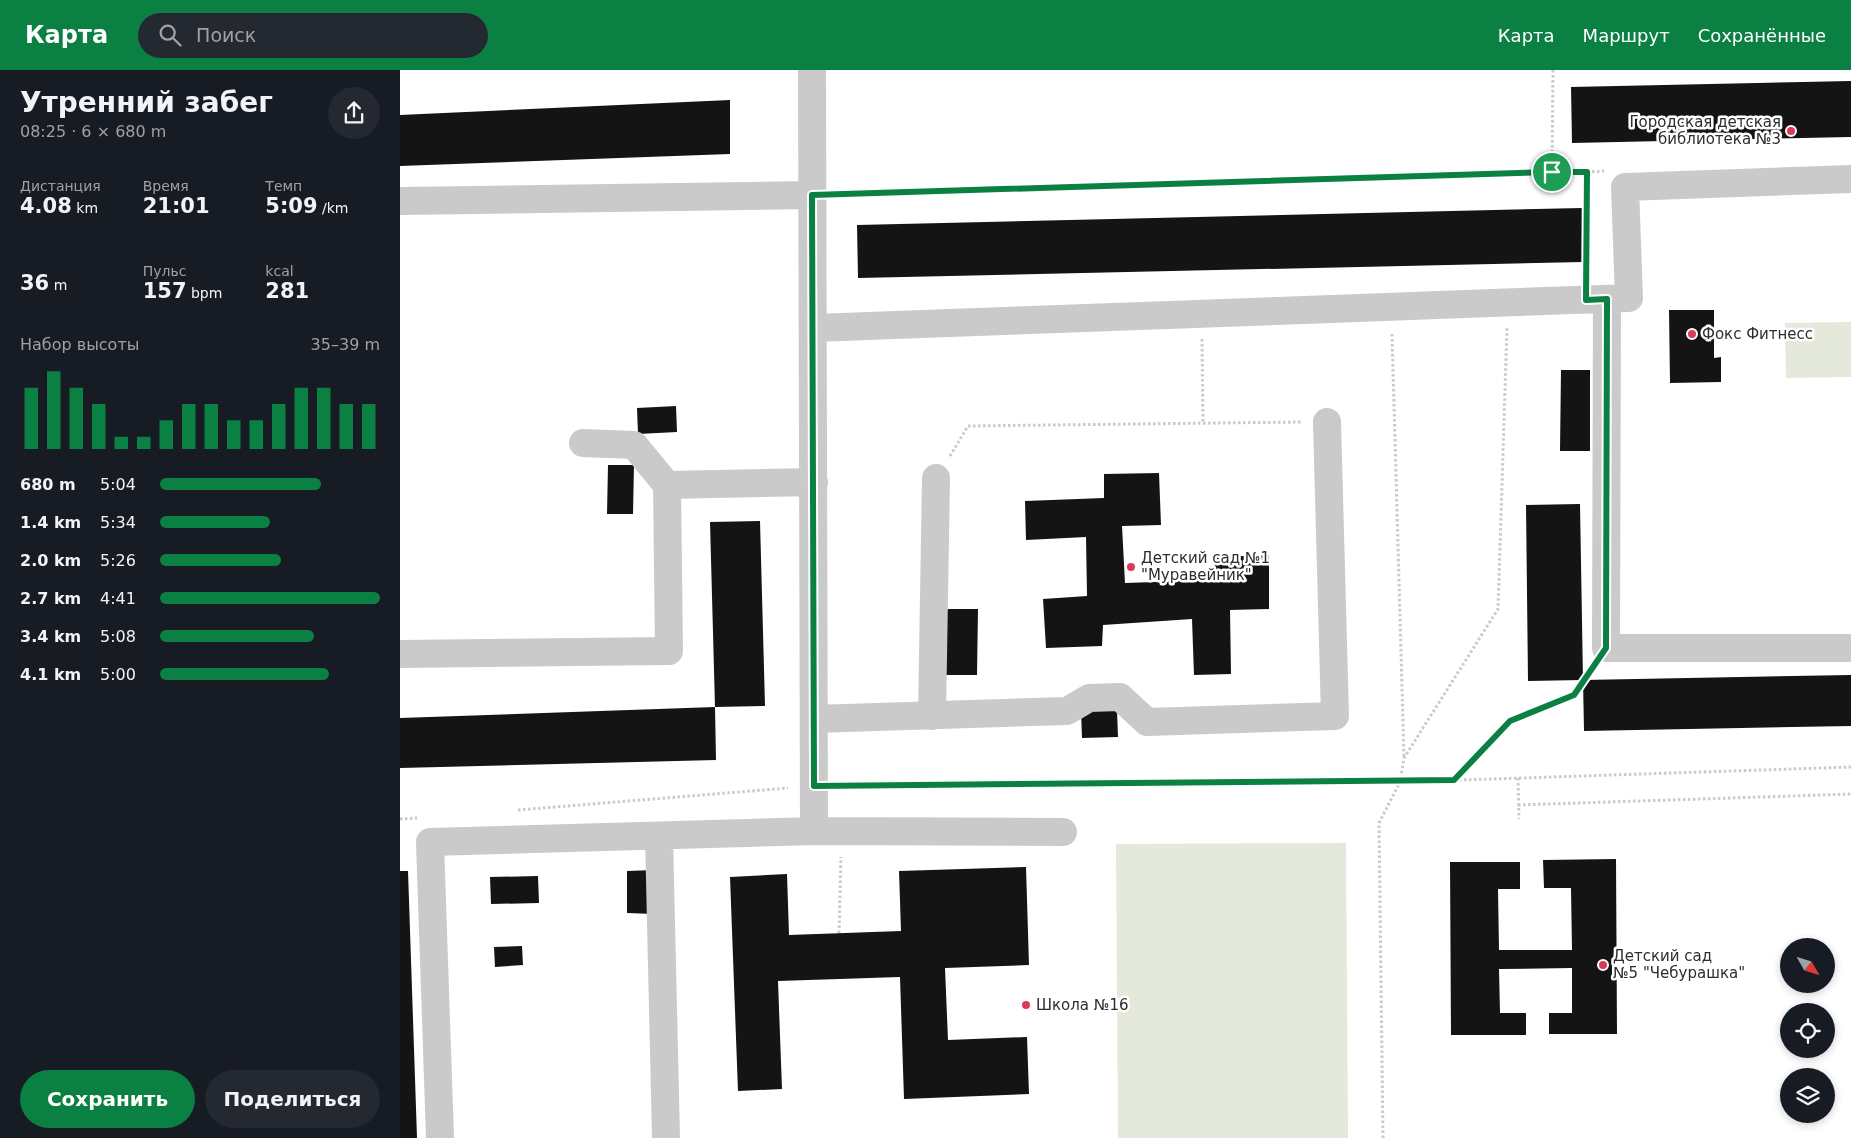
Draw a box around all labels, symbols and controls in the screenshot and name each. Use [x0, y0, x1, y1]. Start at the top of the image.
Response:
search box [138, 13, 488, 58]
text: Карта [25, 21, 108, 49]
icon: search [156, 21, 184, 49]
text: Поиск [196, 24, 256, 46]
text: Карта [1498, 25, 1555, 46]
text: Маршрут [1583, 25, 1670, 46]
text: Сохранённые [1698, 25, 1826, 46]
text: Утренний забег [20, 86, 273, 119]
button: share [328, 87, 380, 139]
place label: Городская детская библиотека №3 [1629, 113, 1781, 148]
text: 08:25 · 6 × 680 m [20, 122, 166, 141]
marker: Городская детская библиотека №3 [1785, 125, 1797, 137]
pin [1531, 151, 1573, 193]
icon: arrive [1538, 158, 1566, 186]
text: Дистанция [20, 178, 101, 194]
text: Время [143, 178, 189, 194]
text: Темп [265, 178, 302, 194]
text: 4.08 [20, 194, 72, 218]
text: 21:01 [143, 194, 210, 218]
text: 5:09 [265, 194, 318, 218]
text: km [72, 200, 98, 216]
text: /km [318, 200, 348, 216]
text: Пульс [143, 263, 186, 279]
text: kcal [265, 263, 294, 279]
text: 36 [20, 271, 49, 295]
text: m [49, 277, 67, 293]
text: 157 [143, 279, 187, 303]
text: 281 [265, 279, 309, 303]
text: bpm [187, 285, 222, 301]
place label: Фокс Фитнесс [1702, 325, 1813, 343]
marker: Фокс Фитнесс [1686, 328, 1698, 340]
text: Набор высоты [20, 335, 139, 354]
text: 35–39 m [311, 335, 380, 354]
text: 680 m [20, 475, 76, 494]
text: 5:04 [100, 475, 136, 494]
text: 1.4 km [20, 513, 81, 532]
text: 5:34 [100, 513, 136, 532]
place label: Детский сад №1 "Муравейник" [1141, 549, 1270, 584]
text: 2.0 km [20, 551, 81, 570]
text: 5:26 [100, 551, 136, 570]
marker: Детский сад №1 "Муравейник" [1125, 561, 1137, 573]
text: 2.7 km [20, 589, 81, 608]
text: 4:41 [100, 589, 136, 608]
text: 3.4 km [20, 627, 81, 646]
text: 5:08 [100, 627, 136, 646]
text: 4.1 km [20, 665, 81, 684]
text: 5:00 [100, 665, 136, 684]
north arrow [1780, 938, 1835, 992]
map controls [1780, 938, 1835, 1123]
place label: Детский сад №5 "Чебурашка" [1613, 947, 1745, 982]
marker: Детский сад №5 "Чебурашка" [1597, 959, 1609, 971]
place label: Школа №16 [1036, 996, 1129, 1014]
marker: Школа №16 [1020, 999, 1032, 1011]
button: locate [1780, 1003, 1835, 1058]
button: layers [1780, 1068, 1835, 1123]
button: Сохранить [20, 1070, 195, 1128]
button: Поделиться [205, 1070, 380, 1128]

